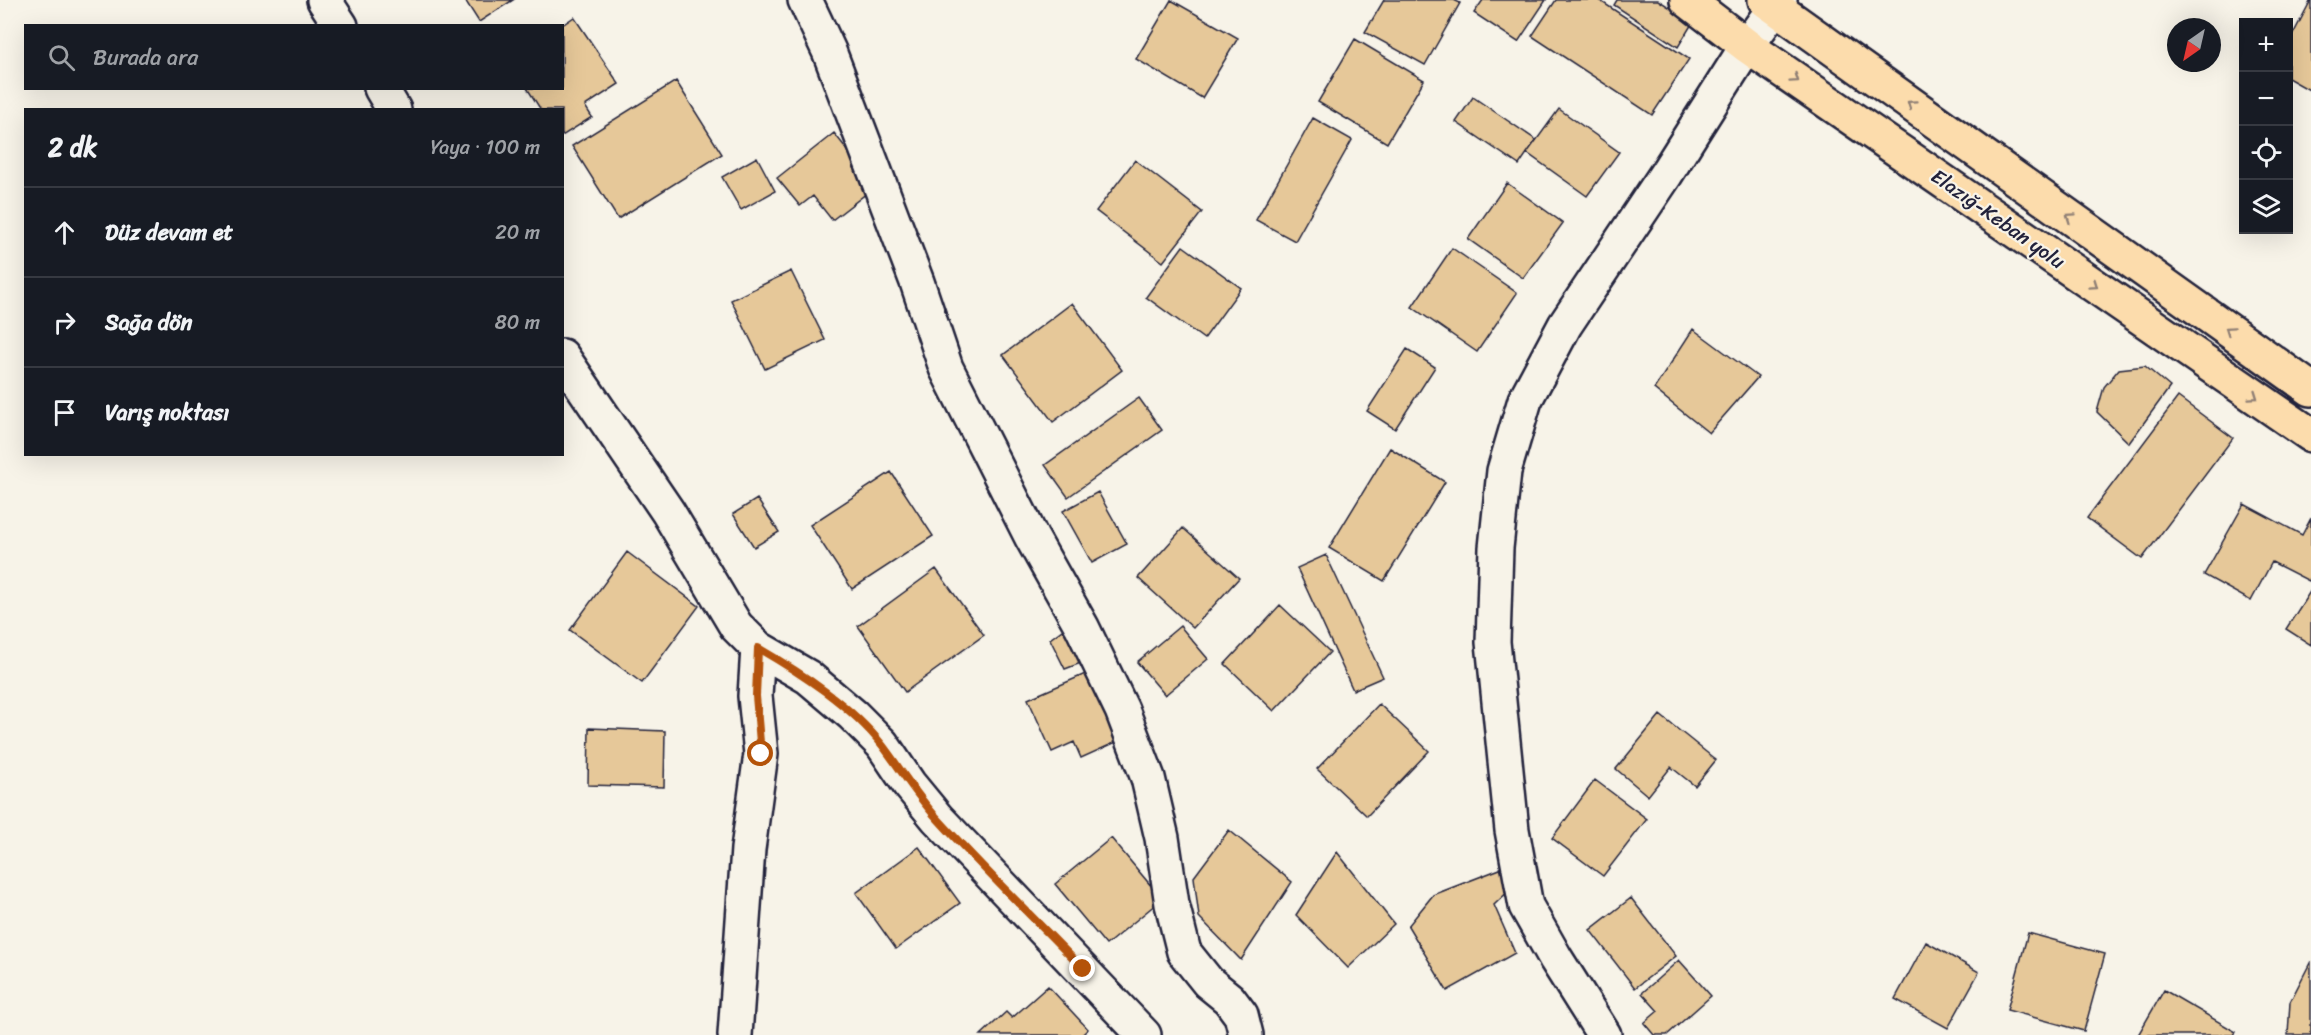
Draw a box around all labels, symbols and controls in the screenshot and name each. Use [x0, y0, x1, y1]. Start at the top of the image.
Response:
north arrow [2167, 18, 2221, 72]
map controls [2239, 18, 2293, 234]
button: + [2239, 18, 2293, 72]
search box [24, 24, 564, 90]
text: Burada ara [93, 38, 198, 77]
icon: search [45, 41, 78, 74]
one-way arrow [1789, 72, 1800, 83]
button: − [2239, 72, 2293, 126]
one-way arrow [1907, 100, 1918, 111]
text: 2 dk [48, 124, 97, 170]
button: locate [2239, 126, 2293, 180]
text: Yaya · 100 m [430, 130, 540, 165]
street label: Elazığ-Keban yolu [1924, 160, 2073, 279]
button: layers [2239, 180, 2293, 234]
text: Düz devam et [105, 213, 233, 252]
one-way arrow [2066, 213, 2077, 224]
text: 20 m [495, 215, 540, 250]
icon: ahead [48, 216, 81, 249]
one-way arrow [2087, 278, 2098, 289]
text: Sağa dön [105, 303, 192, 342]
text: 80 m [495, 305, 540, 340]
icon: right [48, 306, 81, 339]
one-way arrow [2225, 326, 2236, 337]
one-way arrow [2248, 389, 2259, 400]
text: Varış noktası [105, 393, 229, 432]
icon: arrive [48, 396, 81, 429]
route start [747, 740, 773, 766]
route end [1069, 955, 1095, 981]

